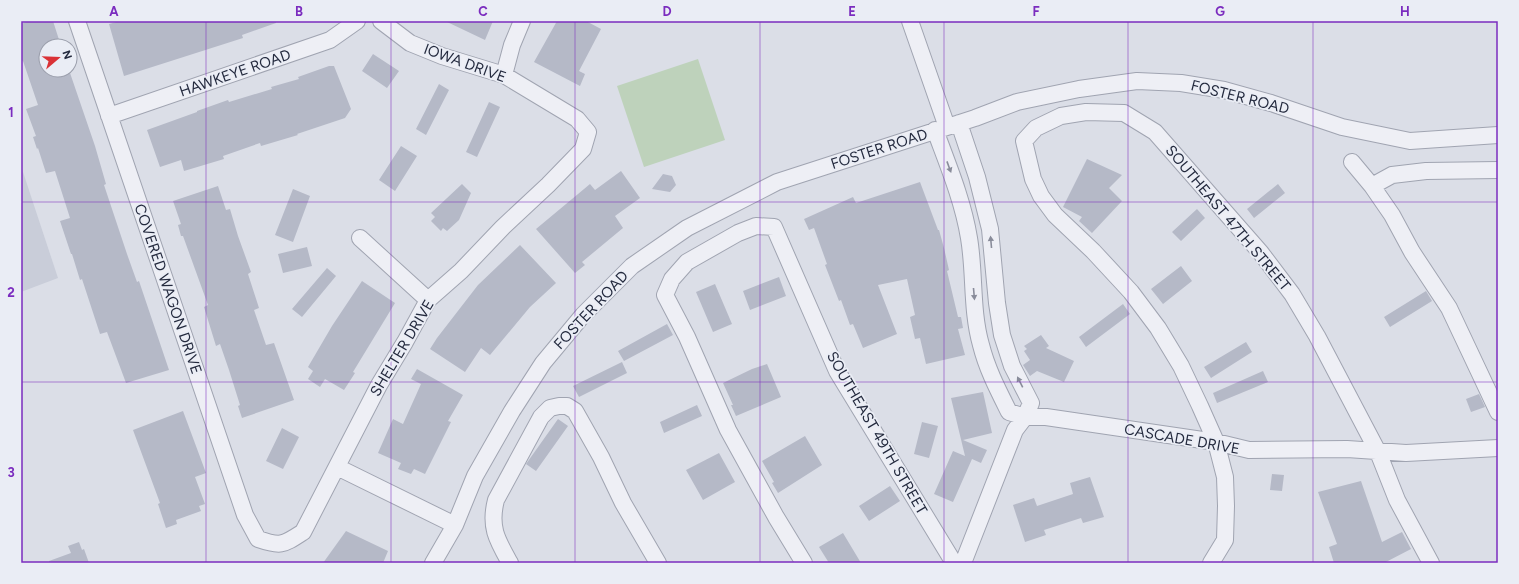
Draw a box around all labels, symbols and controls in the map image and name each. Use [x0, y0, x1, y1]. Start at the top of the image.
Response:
text: A [109, 4, 119, 19]
text: B [295, 4, 303, 19]
text: C [478, 4, 488, 19]
text: D [662, 4, 672, 19]
text: E [848, 4, 856, 19]
text: F [1032, 4, 1040, 19]
text: G [1215, 4, 1225, 19]
text: H [1400, 4, 1410, 19]
north arrow [38, 38, 78, 78]
street label: IOWA DRIVE [421, 40, 509, 86]
street label: HAWKEYE ROAD [177, 46, 293, 100]
text: N [59, 49, 75, 61]
street label: FOSTER ROAD [1189, 76, 1291, 118]
text: 1 [8, 105, 14, 120]
street label: FOSTER ROAD [828, 125, 930, 173]
street label: SOUTHEAST 47TH STREET [1162, 141, 1295, 295]
one-way arrow [946, 161, 952, 173]
street label: COVERED WAGON DRIVE [130, 201, 206, 377]
one-way arrow [988, 236, 995, 248]
street label: FOSTER ROAD [550, 267, 632, 353]
text: 2 [7, 285, 15, 300]
one-way arrow [970, 288, 977, 300]
street label: SHELTER DRIVE [366, 297, 438, 399]
street label: SOUTHEAST 49TH STREET [823, 348, 931, 518]
one-way arrow [1017, 376, 1023, 387]
street label: CASCADE DRIVE [1123, 420, 1241, 458]
text: 3 [7, 465, 15, 480]

